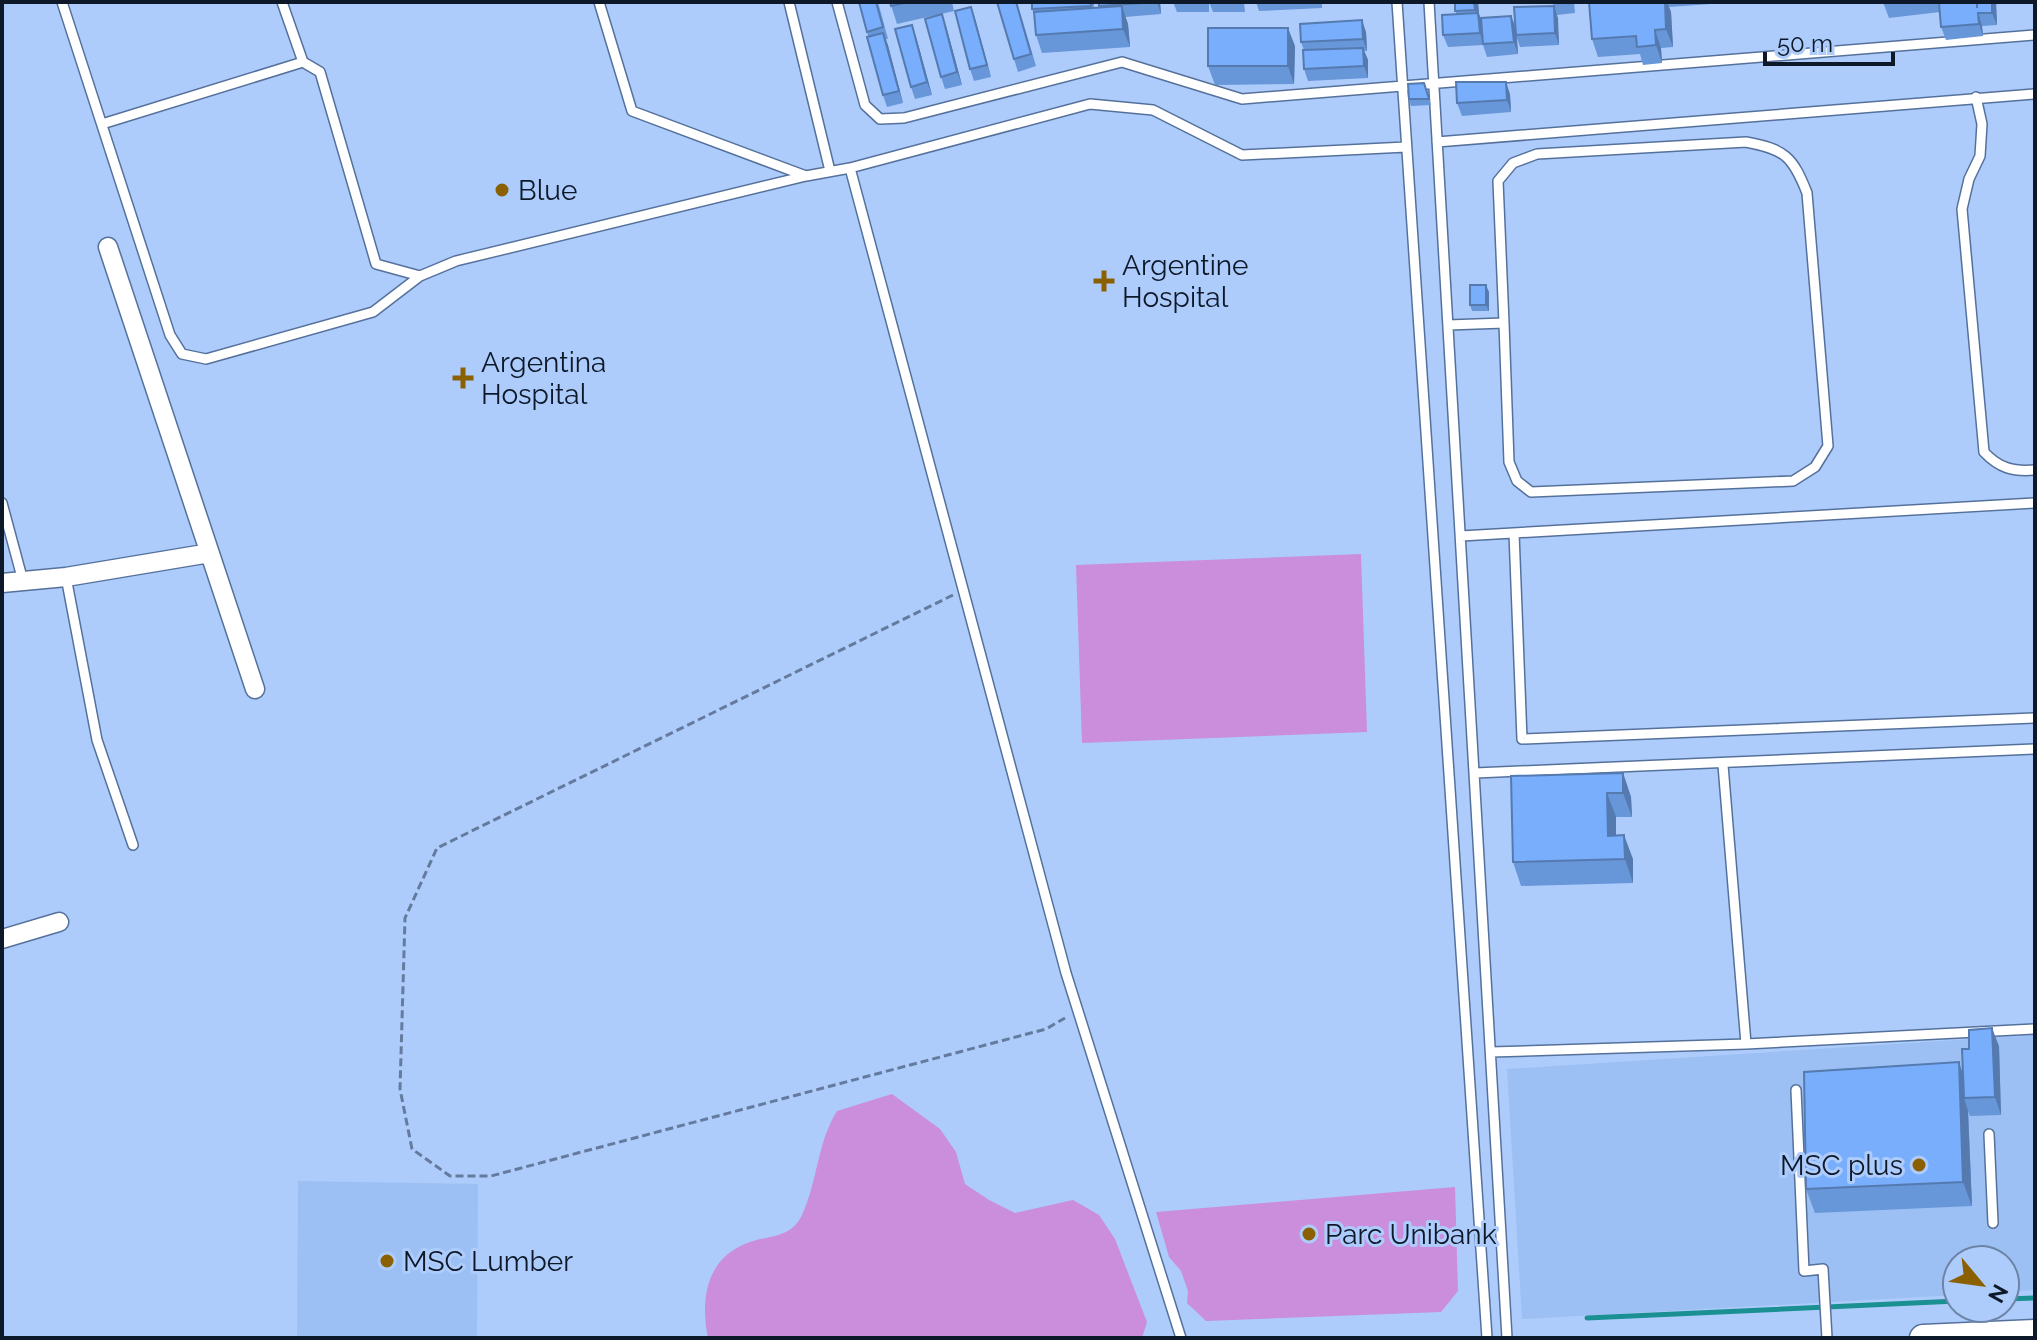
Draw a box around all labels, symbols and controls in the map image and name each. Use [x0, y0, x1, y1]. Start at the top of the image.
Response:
scale bar [1765, 16, 1893, 66]
text: 50 m [1777, 29, 1833, 58]
place label: Blue [518, 174, 577, 207]
marker: Blue [493, 181, 511, 199]
place label: Argentine Hospital [1122, 249, 1249, 314]
marker: Argentine Hospital [1093, 270, 1115, 292]
place label: Argentina Hospital [481, 346, 606, 411]
marker: Argentina Hospital [452, 367, 474, 389]
place label: MSC plus [1780, 1149, 1903, 1182]
marker: MSC plus [1910, 1156, 1928, 1174]
place label: Parc Unibank [1325, 1218, 1497, 1251]
marker: Parc Unibank [1300, 1225, 1318, 1243]
north arrow [1941, 1244, 2021, 1324]
place label: MSC Lumber [403, 1245, 573, 1278]
marker: MSC Lumber [378, 1252, 396, 1270]
text: N [1983, 1280, 2014, 1307]

